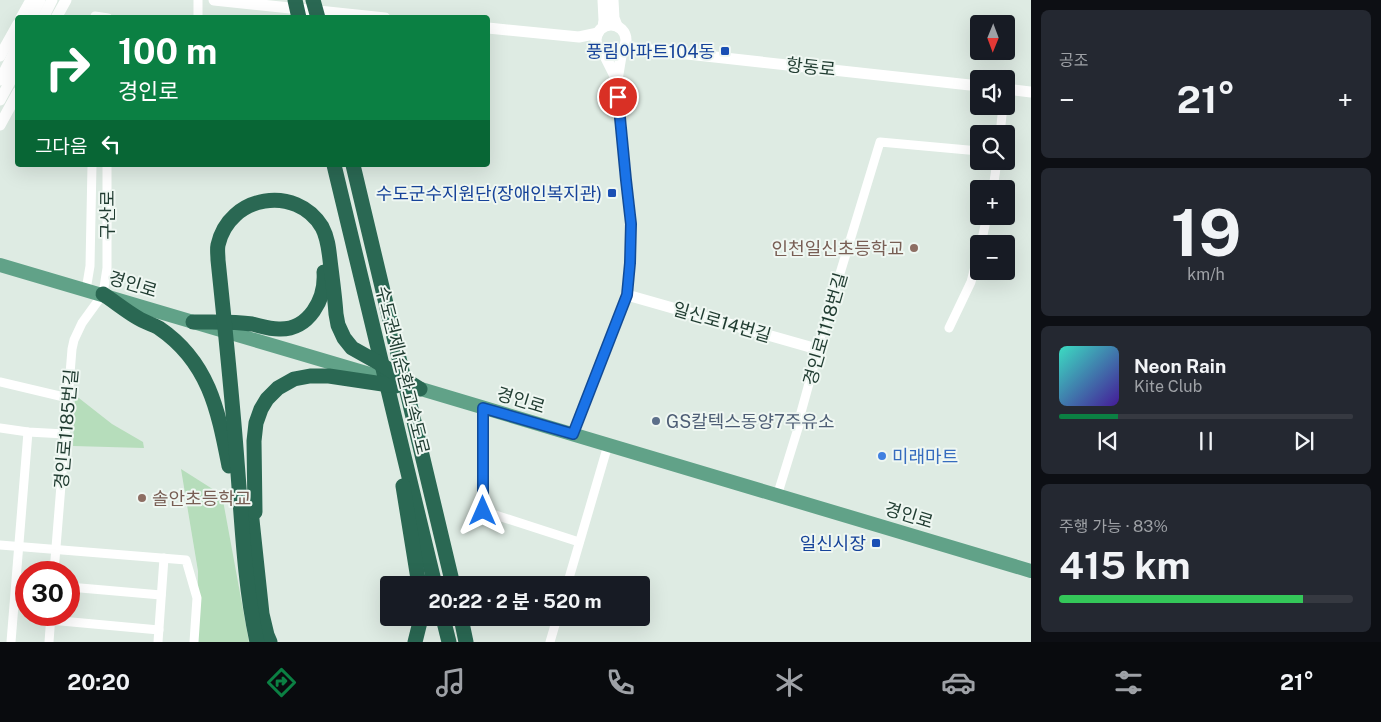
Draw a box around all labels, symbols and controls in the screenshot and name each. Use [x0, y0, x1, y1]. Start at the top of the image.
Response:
north arrow [970, 15, 1015, 60]
map controls [970, 15, 1015, 280]
text: 100 m [118, 31, 217, 72]
icon: right [35, 35, 100, 100]
place label: 풍림아파트104동 [586, 41, 715, 62]
marker: 풍림아파트104동 [719, 45, 731, 57]
text: 공조 [1059, 51, 1088, 70]
street label: 항동로 [785, 54, 837, 80]
button: sound [970, 70, 1015, 115]
pin [597, 76, 639, 118]
text: 21° [1177, 77, 1235, 122]
text: 경인로 [118, 78, 179, 104]
icon: arrive [604, 83, 632, 111]
text: − [1059, 83, 1075, 116]
text: + [1337, 83, 1353, 116]
button: search [970, 125, 1015, 170]
icon: left [97, 130, 125, 158]
text: 그다음 [35, 135, 87, 157]
button: + [970, 180, 1015, 225]
place label: 수도군수지원단(장애인복지관) [376, 183, 602, 204]
marker: 수도군수지원단(장애인복지관) [606, 187, 618, 199]
street label: 구산로 [97, 190, 118, 240]
text: 19 [1171, 194, 1241, 271]
button: − [970, 235, 1015, 280]
place label: 인천일신초등학교 [772, 238, 904, 259]
marker: 인천일신초등학교 [908, 242, 920, 254]
text: km/h [1187, 265, 1225, 284]
street label: 경인로 [106, 267, 160, 301]
street label: 경인로1118번길 [799, 270, 851, 388]
street label: 수도권제1순환고속도로 [372, 284, 434, 456]
street label: 일신로14번길 [670, 298, 774, 346]
text: Neon Rain [1134, 355, 1226, 377]
street label: 경인로1185번길 [50, 368, 82, 490]
text: Kite Club [1134, 377, 1202, 396]
street label: 경인로 [494, 383, 548, 417]
place label: GS칼텍스동양7주유소 [666, 411, 834, 432]
marker: GS칼텍스동양7주유소 [650, 415, 662, 427]
icon: previous [1094, 427, 1122, 455]
icon: pause [1192, 427, 1220, 455]
icon: next [1290, 427, 1318, 455]
place label: 미래마트 [892, 446, 958, 467]
marker: 미래마트 [876, 450, 888, 462]
position arrow [456, 484, 508, 536]
place label: 솔안초등학교 [152, 488, 251, 509]
marker: 솔안초등학교 [136, 492, 148, 504]
street label: 경인로 [882, 498, 936, 532]
text: 주행 가능 · 83% [1059, 517, 1168, 536]
place label: 일신시장 [800, 533, 866, 554]
marker: 일신시장 [870, 537, 882, 549]
text: 415 km [1059, 543, 1190, 588]
speed limit sign: 30 [15, 561, 80, 626]
text: 20:22 · 2 분 · 520 m [428, 590, 602, 612]
icon: directions [264, 665, 299, 700]
icon: music [433, 665, 468, 700]
icon: phone [603, 665, 638, 700]
icon: climate [772, 665, 807, 700]
icon: car [941, 665, 976, 700]
icon: filters [1111, 665, 1146, 700]
text: 20:20 [67, 669, 130, 695]
text: 21° [1280, 669, 1314, 695]

